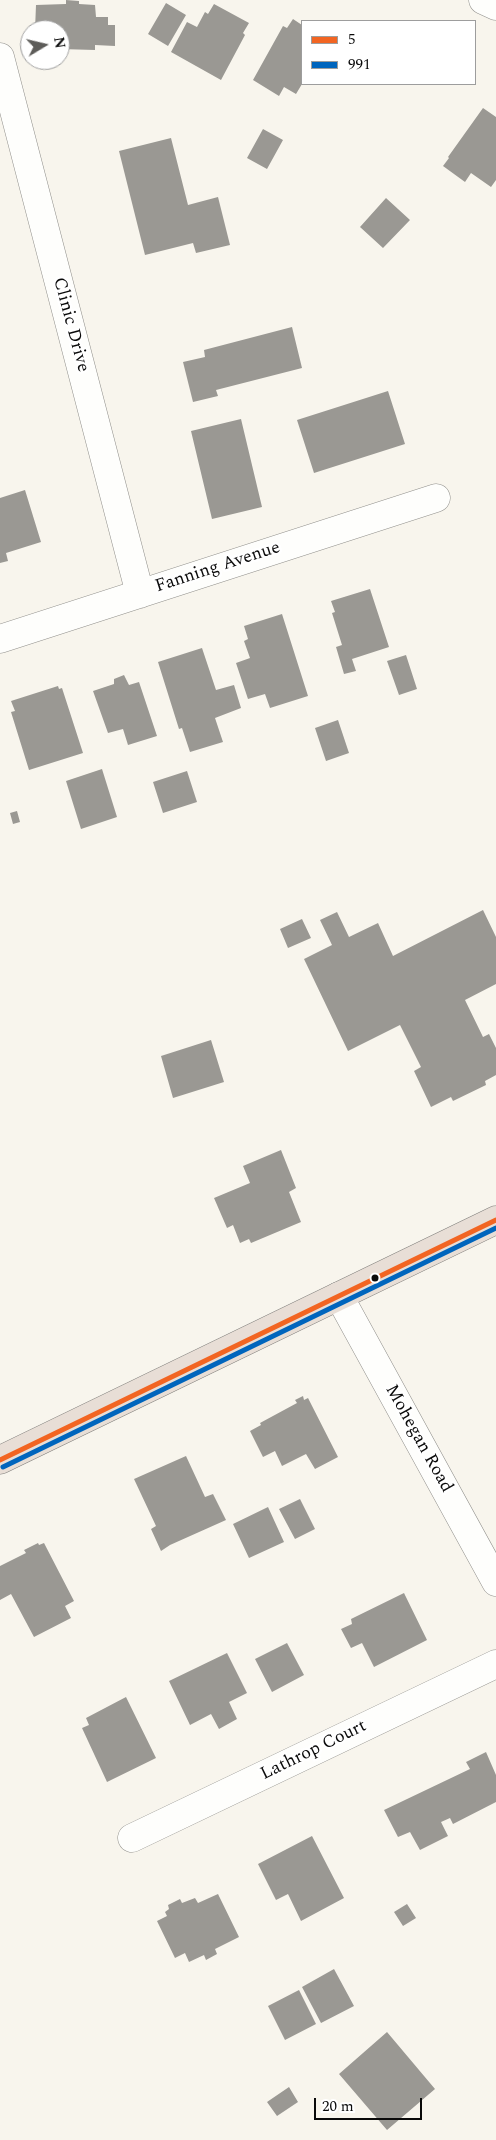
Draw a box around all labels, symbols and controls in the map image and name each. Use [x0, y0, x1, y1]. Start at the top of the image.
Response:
north arrow [20, 20, 70, 70]
legend [301, 20, 476, 85]
text: 5 [348, 28, 356, 51]
text: N [48, 35, 71, 50]
text: 991 [348, 53, 371, 76]
street label: Clinic Drive [47, 275, 93, 375]
street label: Fanning Avenue [153, 538, 283, 598]
unlabelled marker [370, 1273, 380, 1283]
street label: Mohegan Road [379, 1381, 457, 1497]
street label: Lathrop Court [258, 1716, 370, 1786]
scale bar [316, 2088, 424, 2120]
text: 20 m [322, 2095, 354, 2118]

